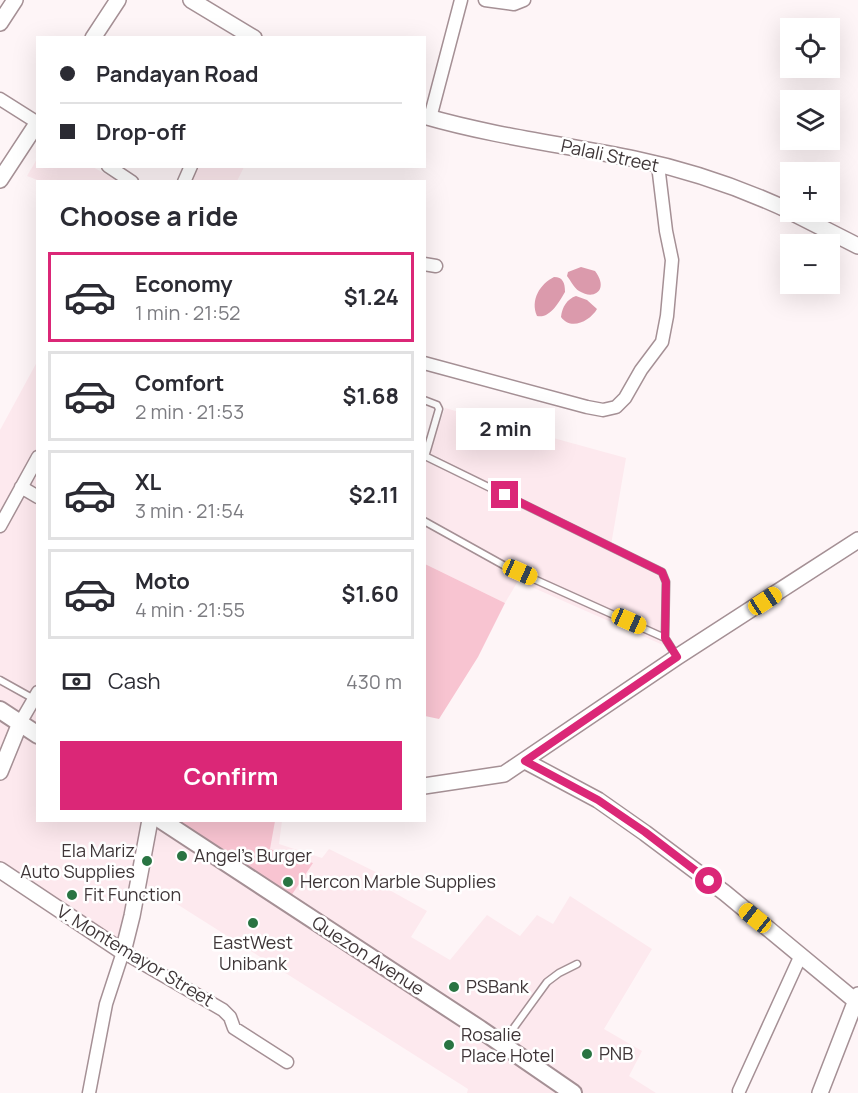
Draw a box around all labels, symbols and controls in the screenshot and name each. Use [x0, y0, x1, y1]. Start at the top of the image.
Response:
map controls [780, 18, 840, 294]
button: locate [780, 18, 840, 78]
text: Pandayan Road [96, 59, 259, 89]
button: layers [780, 90, 840, 150]
text: Drop-off [96, 117, 186, 147]
street label: Palali Street [559, 133, 661, 177]
button: + [780, 162, 840, 222]
text: Choose a ride [60, 197, 238, 234]
button: − [780, 234, 840, 294]
text: Economy [135, 269, 233, 299]
icon: car [63, 270, 117, 324]
text: $1.24 [344, 282, 399, 312]
text: 1 min · 21:52 [135, 299, 240, 326]
text: Comfort [135, 368, 224, 398]
icon: car [63, 369, 117, 423]
text: $1.68 [343, 381, 399, 411]
text: 2 min · 21:53 [135, 398, 244, 425]
callout: 2 min [456, 408, 554, 450]
text: 2 min [479, 415, 532, 442]
text: XL [135, 467, 161, 497]
icon: car [63, 468, 117, 522]
text: $2.11 [349, 480, 399, 510]
route end [491, 481, 518, 508]
text: 3 min · 21:54 [135, 497, 245, 524]
car [500, 556, 540, 588]
text: Moto [135, 566, 190, 596]
icon: car [63, 567, 117, 621]
text: $1.60 [342, 579, 399, 609]
car [745, 584, 785, 618]
text: 4 min · 21:55 [135, 596, 245, 623]
car [609, 605, 649, 637]
icon: cash [60, 665, 93, 698]
text: Cash [108, 666, 161, 696]
text: 430 m [346, 668, 402, 695]
button: Confirm [60, 741, 402, 810]
place label: Ela Mariz Auto Supplies [20, 838, 135, 883]
place label: Angel's Burger [194, 843, 313, 867]
marker: Angel's Burger [175, 849, 189, 863]
marker: Ela Mariz Auto Supplies [140, 854, 154, 868]
route start [695, 867, 722, 894]
place label: Hercon Marble Supplies [300, 869, 496, 893]
marker: Hercon Marble Supplies [281, 875, 295, 889]
place label: Fit Function [84, 882, 181, 906]
marker: Fit Function [65, 888, 79, 902]
street label: V. Montemayor Street [53, 899, 218, 1012]
car [735, 900, 775, 936]
street label: Quezon Avenue [308, 910, 429, 1001]
marker: EastWest Unibank [246, 916, 260, 930]
place label: EastWest Unibank [213, 930, 293, 975]
place label: PSBank [466, 974, 530, 998]
marker: PSBank [447, 980, 461, 994]
place label: Rosalie Place Hotel [461, 1022, 554, 1067]
marker: Rosalie Place Hotel [442, 1038, 456, 1052]
place label: PNB [599, 1041, 633, 1065]
marker: PNB [580, 1047, 594, 1061]

